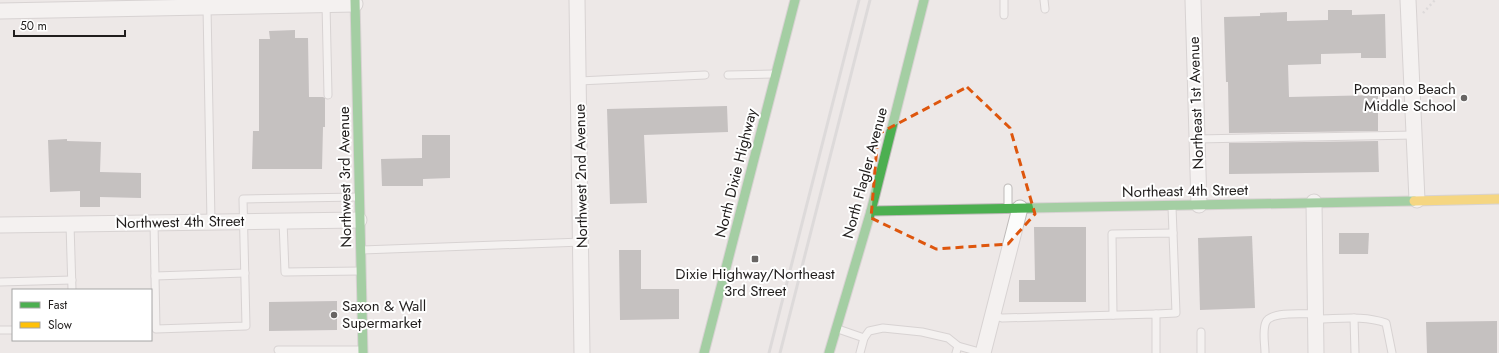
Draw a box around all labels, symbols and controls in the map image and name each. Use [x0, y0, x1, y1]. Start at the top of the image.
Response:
scale bar [14, 12, 125, 38]
text: 50 m [20, 17, 47, 35]
street label: Northeast 1st Avenue [1183, 36, 1209, 170]
place label: Pompano Beach Middle School [1354, 78, 1456, 117]
marker: Pompano Beach Middle School [1459, 93, 1469, 103]
street label: Northwest 2nd Avenue [569, 103, 593, 248]
street label: North Flagler Avenue [837, 105, 893, 241]
street label: Northwest 3rd Avenue [333, 106, 357, 248]
street label: North Dixie Highway [709, 106, 763, 240]
street label: Northeast 4th Street [1122, 179, 1249, 203]
street label: Northwest 4th Street [115, 210, 245, 234]
marker: Dixie Highway/Northeast 3rd Street [750, 254, 760, 264]
place label: Dixie Highway/Northeast 3rd Street [675, 263, 835, 302]
legend [12, 289, 152, 341]
place label: Saxon & Wall Supermarket [342, 295, 426, 334]
text: Fast [48, 296, 67, 314]
marker: Saxon & Wall Supermarket [329, 310, 339, 320]
text: Slow [48, 316, 73, 334]

